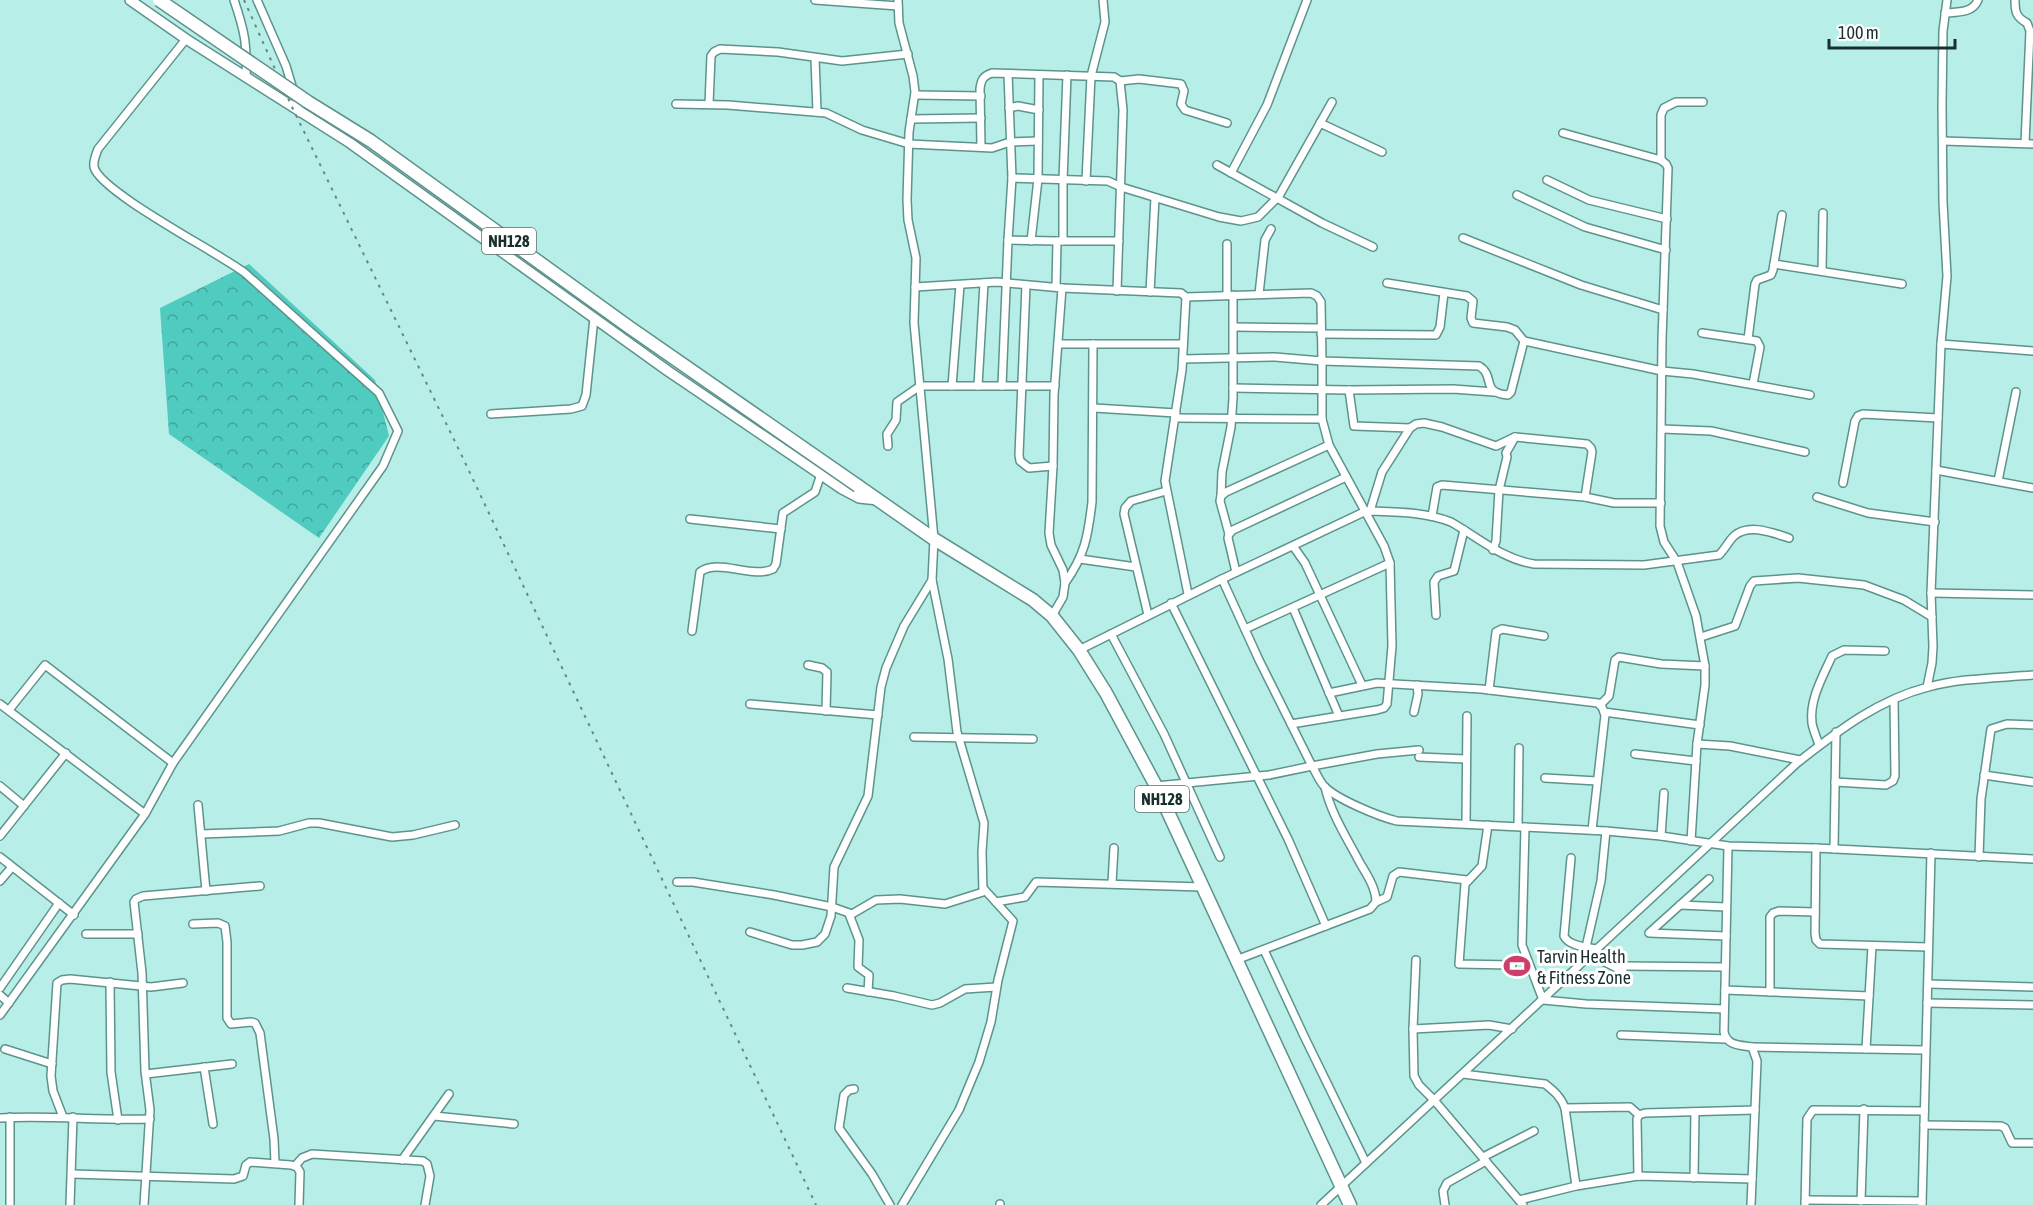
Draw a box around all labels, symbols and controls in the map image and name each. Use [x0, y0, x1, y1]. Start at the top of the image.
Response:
scale bar [1829, 12, 1955, 50]
text: 100 m [1838, 22, 1879, 43]
road number: NH128 [482, 228, 536, 254]
road number: NH128 [1135, 786, 1189, 812]
place label: Tarvin Health & Fitness Zone [1537, 946, 1631, 988]
sports icon: Tarvin Health & Fitness Zone [1502, 951, 1532, 981]

